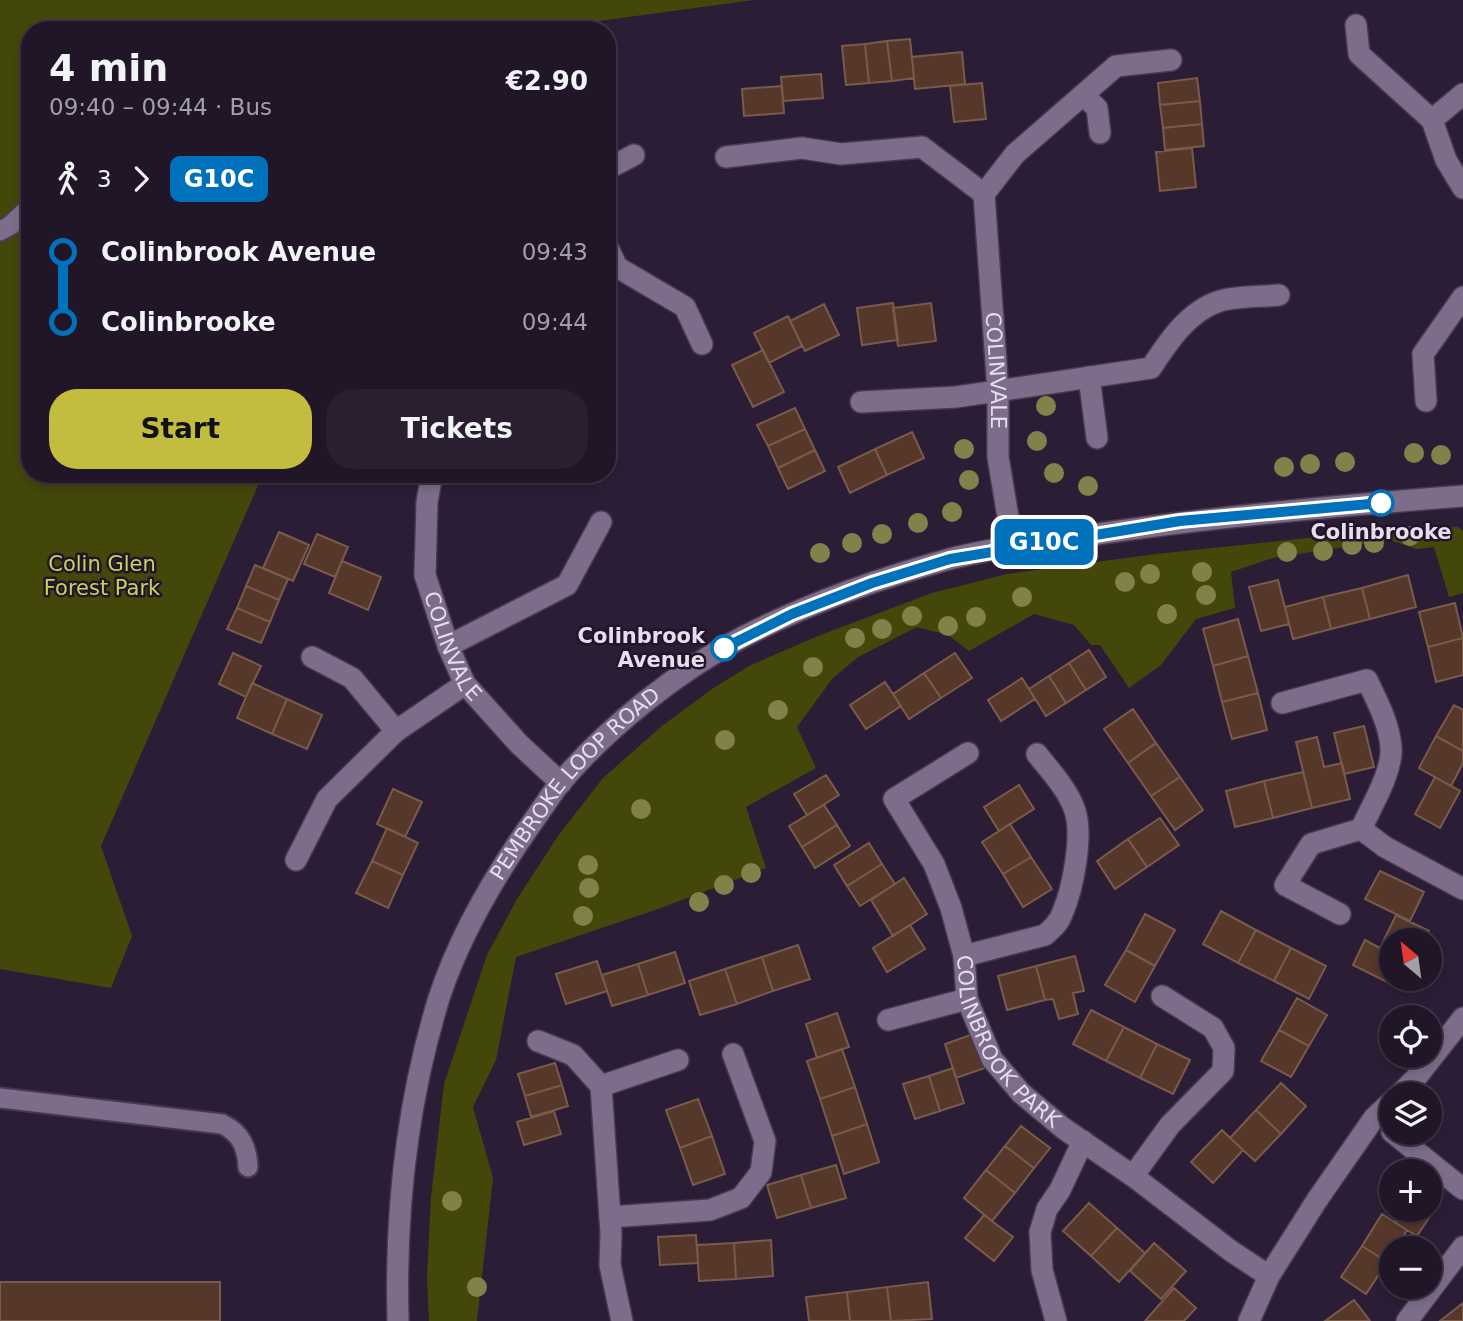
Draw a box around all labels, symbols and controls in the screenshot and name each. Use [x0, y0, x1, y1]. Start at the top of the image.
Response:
text: 4 min [49, 46, 168, 90]
text: €2.90 [506, 66, 588, 96]
text: 09:40 – 09:44 · Bus [49, 94, 272, 120]
icon: walk [49, 160, 87, 198]
icon: forward [122, 160, 160, 198]
text: G10C [184, 165, 254, 193]
text: 3 [97, 166, 112, 192]
text: Colinbrook Avenue [101, 237, 376, 267]
text: 09:43 [522, 239, 588, 265]
text: Colinbrooke [101, 307, 276, 337]
text: 09:44 [522, 309, 588, 335]
street label: COLINVALE [980, 311, 1010, 429]
button: Start [49, 389, 312, 469]
button: Tickets [326, 389, 588, 469]
marker: Colinbrooke [1368, 490, 1394, 516]
line badge: G10C [995, 519, 1093, 565]
place label: Colinbrooke [1310, 520, 1452, 544]
text: G10C [1009, 528, 1079, 556]
park label: Colin Glen Forest Park [44, 552, 161, 600]
street label: COLINVALE [419, 588, 487, 706]
place label: Colinbrook Avenue [578, 624, 706, 672]
marker: Colinbrook Avenue [711, 635, 737, 661]
street label: PEMBROKE LOOP ROAD [485, 683, 665, 884]
north arrow [1379, 928, 1442, 990]
map controls [1379, 928, 1442, 1299]
street label: COLINBROOK PARK [952, 954, 1066, 1133]
button: locate [1379, 1005, 1442, 1068]
button: layers [1379, 1082, 1442, 1145]
button: + [1379, 1159, 1442, 1222]
button: − [1379, 1236, 1442, 1299]

